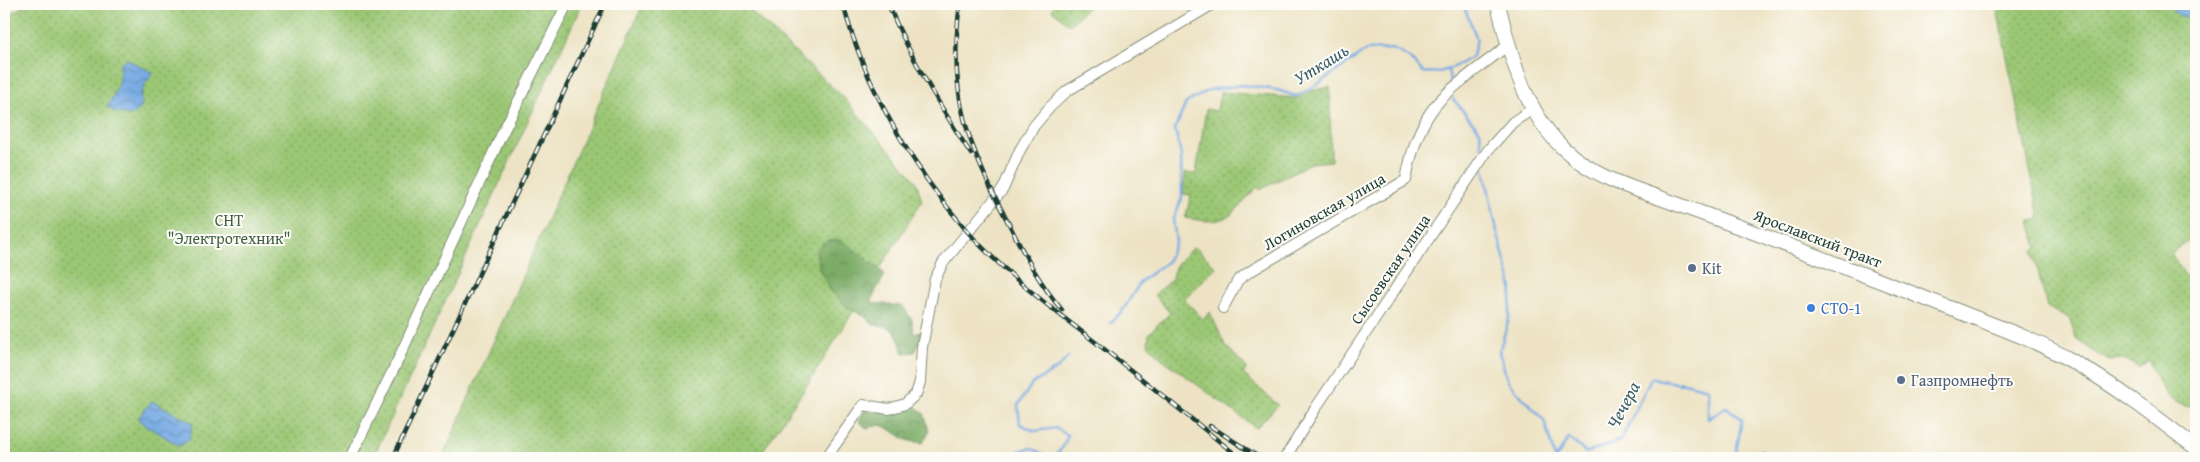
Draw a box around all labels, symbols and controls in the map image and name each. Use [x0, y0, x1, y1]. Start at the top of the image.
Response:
water label: Уткашь [1288, 36, 1354, 92]
street label: Логиновская улица [1258, 166, 1390, 256]
street label: Ярославский тракт [1749, 202, 1886, 274]
park label: СНТ "Электротехник" [168, 208, 290, 250]
street label: Сысоевская улица [1344, 209, 1436, 329]
place label: Kit [1702, 256, 1722, 280]
marker: Kit [1686, 262, 1698, 274]
place label: СТО-1 [1821, 296, 1862, 320]
marker: СТО-1 [1805, 302, 1817, 314]
place label: Газпромнефть [1911, 368, 2014, 392]
marker: Газпромнефть [1895, 374, 1907, 386]
water label: Чечера [1599, 376, 1647, 433]

